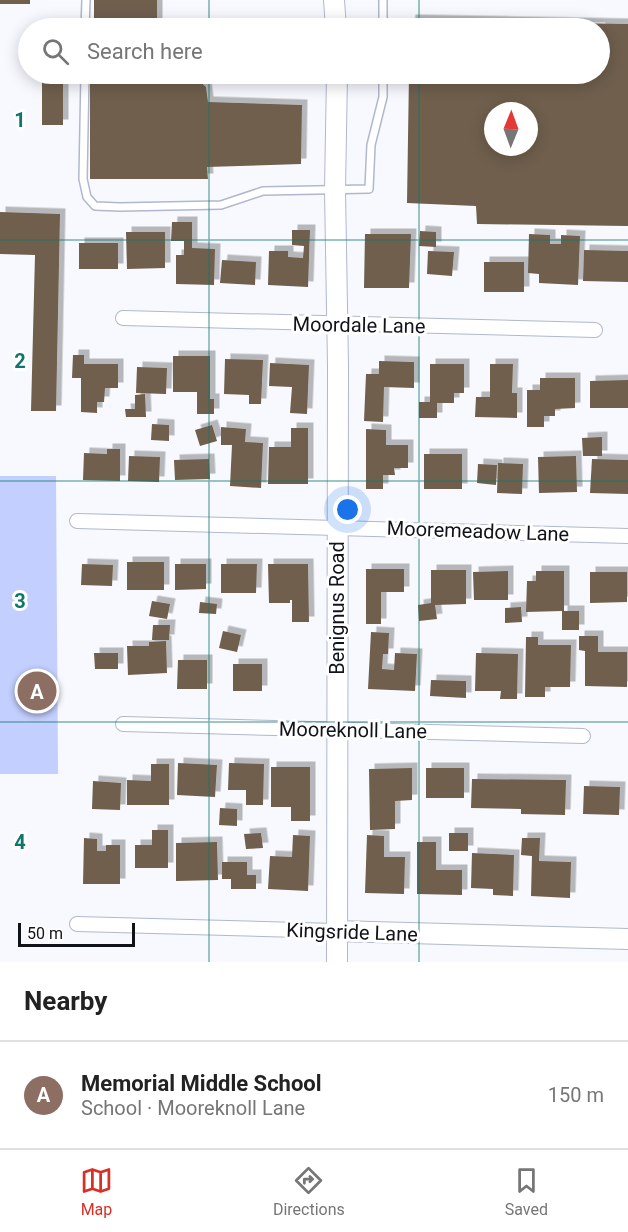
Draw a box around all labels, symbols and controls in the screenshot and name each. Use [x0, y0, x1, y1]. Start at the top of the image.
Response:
search box [18, 18, 610, 84]
icon: search [39, 35, 72, 68]
text: Search here [87, 39, 203, 64]
north arrow [484, 102, 538, 156]
text: 1 [14, 108, 26, 132]
street label: Moordale Lane [292, 312, 426, 338]
text: 2 [14, 349, 26, 373]
your location [333, 495, 362, 524]
street label: Mooremeadow Lane [386, 516, 570, 546]
street label: Benignus Road [325, 541, 349, 675]
text: 3 [14, 589, 26, 613]
pin: A [18, 668, 57, 714]
street label: Mooreknoll Lane [279, 717, 427, 743]
text: 4 [14, 830, 26, 854]
street label: Kingsride Lane [286, 918, 418, 946]
scale bar [18, 920, 135, 948]
text: 50 m [27, 924, 63, 943]
text: Nearby [24, 986, 107, 1016]
text: Memorial Middle School [81, 1071, 322, 1096]
text: A [37, 1083, 50, 1107]
text: 150 m [548, 1083, 604, 1107]
text: School · Mooreknoll Lane [81, 1096, 305, 1120]
tab: Map [80, 1164, 113, 1219]
tab: Directions [273, 1164, 345, 1219]
tab: Saved [505, 1164, 548, 1219]

